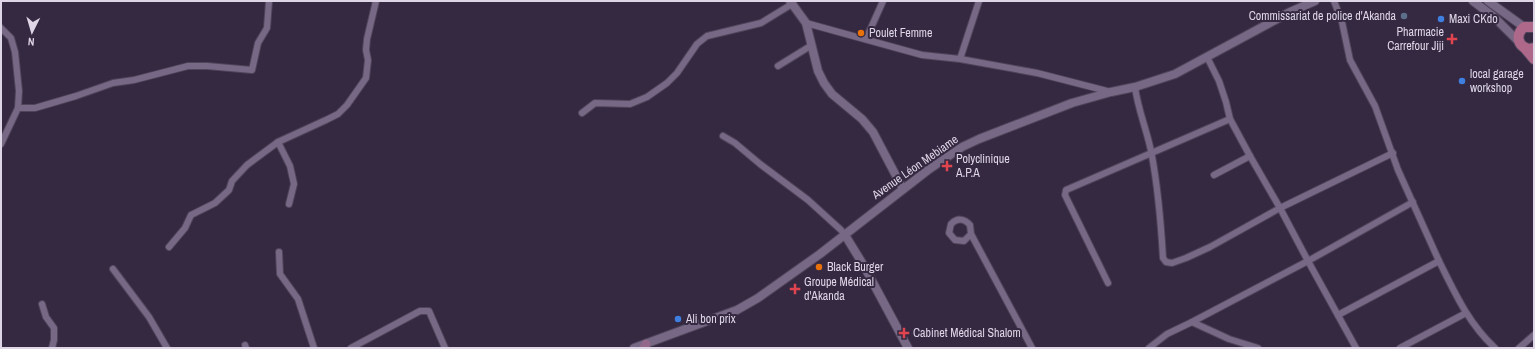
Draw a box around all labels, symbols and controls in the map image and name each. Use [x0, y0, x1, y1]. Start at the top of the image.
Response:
place label: Commissariat de police d'Akanda [1249, 8, 1397, 24]
marker: Commissariat de police d'Akanda [1399, 11, 1409, 21]
place label: Maxi CKdo [1449, 11, 1498, 27]
north arrow [12, 12, 52, 52]
marker: Maxi CKdo [1436, 14, 1446, 24]
place label: Pharmacie Carrefour Jiji [1387, 24, 1444, 54]
place label: Poulet Femme [869, 25, 933, 41]
marker: Poulet Femme [856, 28, 866, 38]
marker: Pharmacie Carrefour Jiji [1447, 34, 1457, 44]
text: N [27, 35, 35, 49]
place label: local garage workshop [1470, 66, 1524, 96]
marker: local garage workshop [1457, 76, 1467, 86]
street label: Avenue Léon Mebiame [868, 131, 961, 203]
place label: Polyclinique A.P.A [955, 151, 1010, 181]
marker: Polyclinique A.P.A [941, 160, 953, 172]
place label: Black Burger [827, 259, 884, 275]
marker: Black Burger [814, 262, 824, 272]
place label: Groupe Médical d'Akanda [804, 274, 874, 304]
marker: Groupe Médical d'Akanda [789, 283, 801, 295]
place label: Ali bon prix [685, 311, 736, 327]
marker: Ali bon prix [673, 314, 683, 324]
place label: Cabinet Médical Shalom [913, 325, 1021, 341]
marker: Cabinet Médical Shalom [898, 327, 910, 339]

